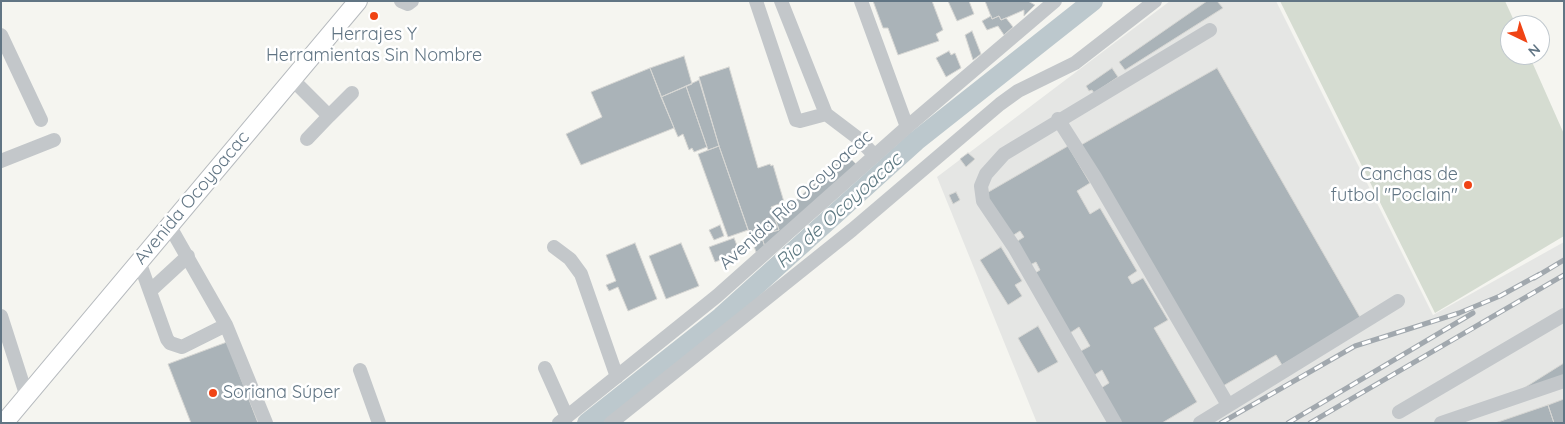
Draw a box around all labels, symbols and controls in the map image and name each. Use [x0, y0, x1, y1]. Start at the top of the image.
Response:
marker: Herrajes Y Herramientas Sin Nombre [368, 10, 380, 22]
north arrow [1500, 15, 1550, 65]
place label: Herrajes Y Herramientas Sin Nombre [266, 24, 482, 66]
text: N [1525, 40, 1544, 61]
street label: Avenida Río Ocoyoacac [715, 125, 877, 275]
street label: Avenida Ocoyoacac [130, 127, 254, 269]
water label: Rio de Ocoyoacac [771, 148, 907, 274]
place label: Canchas de futbol "Poclain" [1331, 164, 1458, 206]
marker: Canchas de futbol "Poclain" [1462, 179, 1474, 191]
place label: Soriana Súper [223, 382, 340, 404]
marker: Soriana Súper [207, 387, 219, 399]

